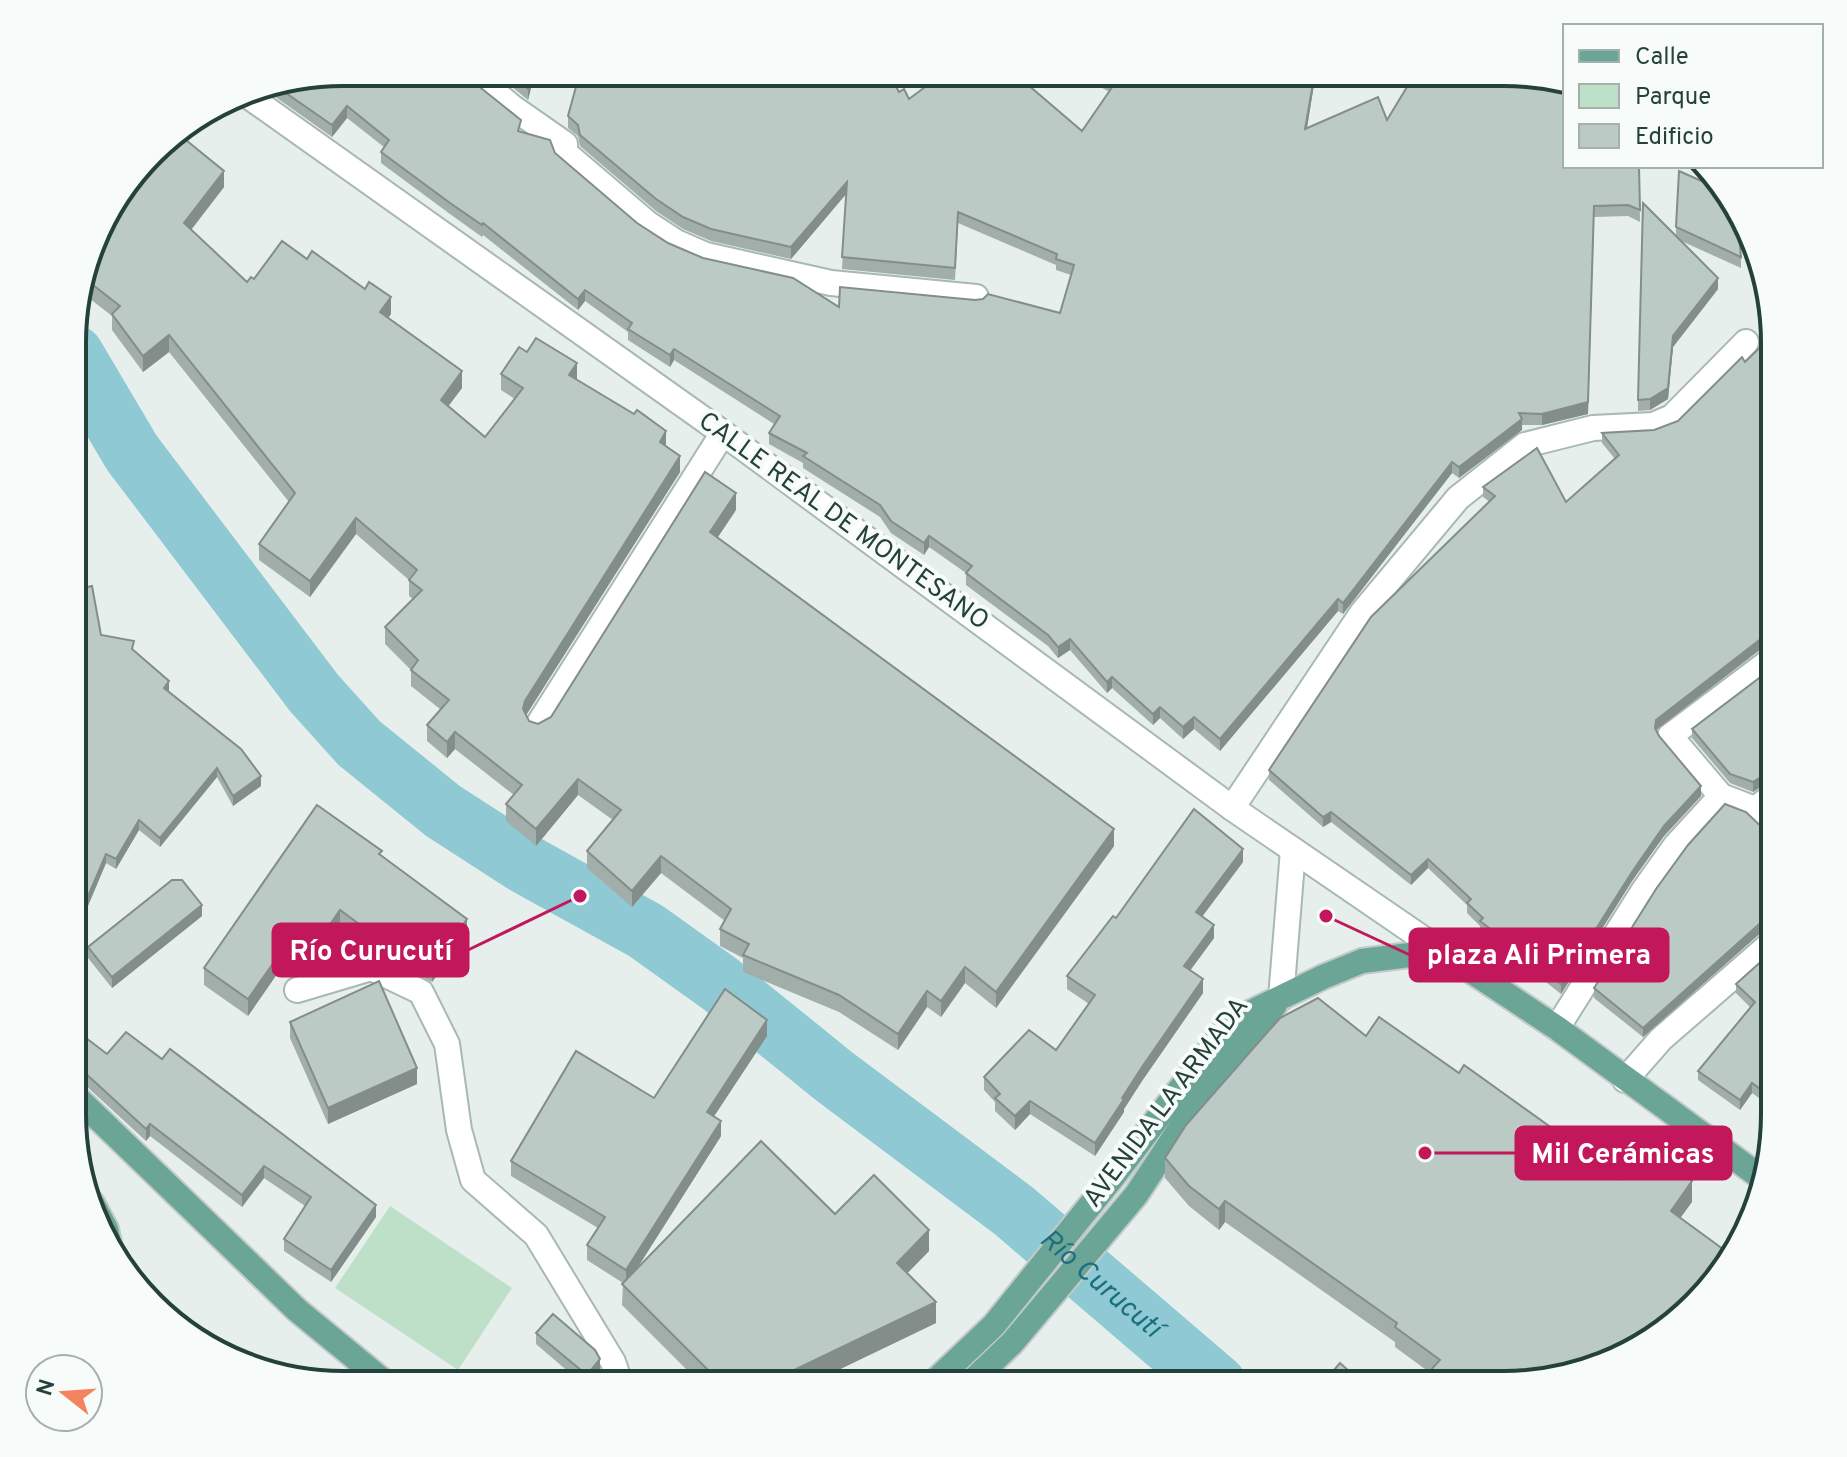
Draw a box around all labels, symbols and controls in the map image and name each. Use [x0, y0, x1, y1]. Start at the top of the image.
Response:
legend [1563, 24, 1823, 168]
text: Calle [1635, 43, 1689, 73]
text: Parque [1635, 83, 1711, 113]
text: Edificio [1635, 123, 1714, 153]
street label: CALLE REAL DE MONTESANO [691, 405, 995, 639]
callout: Río Curucutí [273, 924, 468, 976]
callout: plaza Ali Primera [1410, 929, 1668, 981]
text: Río Curucutí [289, 935, 455, 971]
text: plaza Ali Primera [1427, 939, 1651, 975]
street label: AVENIDA LA ARMADA [1077, 991, 1257, 1215]
callout: Mil Cerámicas [1516, 1127, 1731, 1179]
text: Mil Cerámicas [1531, 1138, 1715, 1174]
water label: Río Curucutí [1031, 1222, 1173, 1351]
north arrow [24, 1353, 104, 1433]
text: N [32, 1376, 62, 1399]

